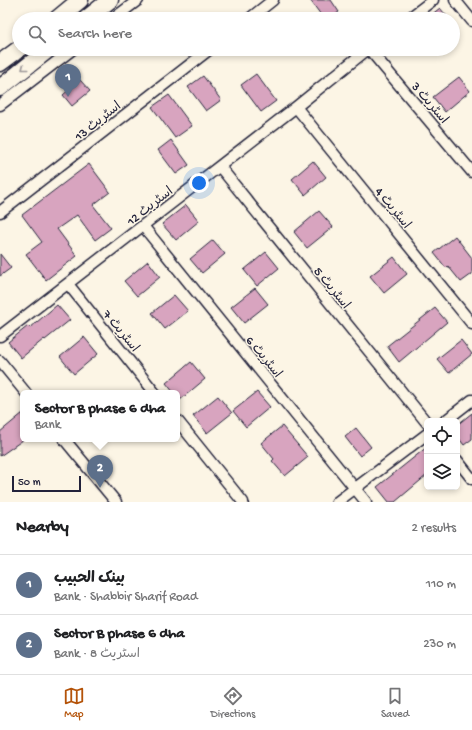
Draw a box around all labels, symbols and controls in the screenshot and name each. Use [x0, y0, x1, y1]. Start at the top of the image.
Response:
search box [12, 12, 460, 56]
icon: search [26, 23, 48, 45]
text: Search here [58, 25, 132, 43]
one-way arrow [22, 64, 29, 71]
pin: 1 [55, 64, 81, 97]
street label: اسٹریٹ 3 [407, 79, 451, 127]
street label: اسٹریٹ 13 [72, 99, 125, 145]
your location [189, 173, 209, 193]
street label: اسٹریٹ 12 [124, 184, 177, 230]
street label: اسٹریٹ 4 [371, 185, 413, 232]
street label: اسٹریٹ 5 [310, 265, 352, 313]
street label: اسٹریٹ 7 [98, 307, 141, 356]
street label: اسٹریٹ 6 [242, 334, 284, 381]
popup [20, 390, 180, 442]
text: Sector B phase 6 dha [35, 400, 165, 418]
text: Bank [35, 418, 60, 433]
map controls [424, 418, 460, 490]
button: locate [424, 418, 460, 454]
button: layers [424, 454, 460, 490]
pin: 2 [87, 455, 113, 488]
scale bar [12, 474, 81, 493]
text: 50 m [18, 477, 40, 489]
text: Nearby [16, 518, 69, 538]
text: 2 results [411, 521, 456, 536]
text: بينک الحبيب [54, 570, 125, 588]
text: 1 [26, 577, 32, 592]
text: 110 m [426, 577, 456, 592]
text: Bank · Shabbir Sharif Road [54, 590, 198, 605]
text: Sector B phase 6 dha [54, 625, 185, 643]
text: 2 [26, 637, 32, 652]
text: 230 m [423, 637, 456, 652]
text: Bank · اسٹریٹ 8 [54, 647, 140, 662]
tab: Map [63, 685, 85, 721]
tab: Directions [211, 685, 255, 721]
tab: Saved [381, 685, 409, 721]

